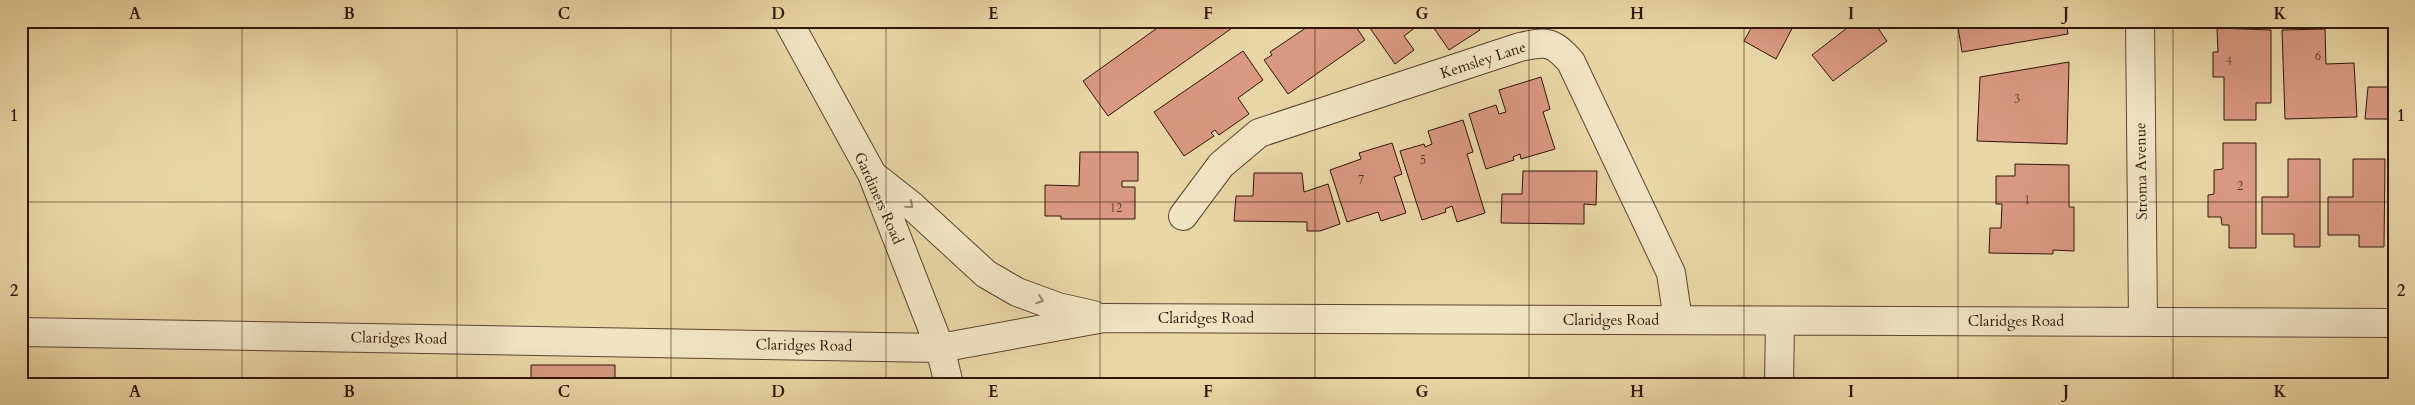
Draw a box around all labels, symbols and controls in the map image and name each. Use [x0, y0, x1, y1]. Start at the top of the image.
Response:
text: A [129, 3, 141, 25]
text: B [343, 3, 355, 25]
text: C [558, 3, 570, 25]
text: D [771, 3, 785, 25]
text: E [988, 3, 998, 25]
text: F [1203, 3, 1213, 25]
text: G [1415, 3, 1429, 25]
text: H [1630, 3, 1644, 25]
text: I [1848, 3, 1854, 25]
text: J [2061, 3, 2069, 25]
text: K [2274, 3, 2287, 25]
street label: Kemsley Lane [1438, 37, 1529, 83]
house number: 6 [2315, 48, 2321, 64]
house number: 4 [2226, 53, 2232, 69]
house number: 3 [2014, 91, 2020, 107]
text: 1 [10, 105, 18, 127]
text: 1 [2397, 105, 2405, 127]
street label: Stroma Avenue [2130, 122, 2152, 220]
street label: Gardiners Road [850, 149, 908, 247]
house number: 5 [1420, 152, 1426, 168]
house number: 7 [1358, 172, 1364, 188]
house number: 2 [2237, 178, 2243, 194]
house number: 1 [2024, 192, 2030, 208]
one-way arrow [904, 199, 913, 207]
house number: 12 [1110, 200, 1122, 216]
text: 2 [10, 280, 18, 302]
text: 2 [2397, 280, 2405, 302]
one-way arrow [1035, 294, 1044, 304]
street label: Claridges Road [1158, 308, 1254, 328]
street label: Claridges Road [1563, 310, 1659, 330]
street label: Claridges Road [1968, 311, 2064, 331]
street label: Claridges Road [350, 327, 448, 349]
street label: Claridges Road [755, 334, 853, 356]
text: A [129, 381, 141, 403]
text: B [343, 381, 355, 403]
text: C [558, 381, 570, 403]
text: D [771, 381, 785, 403]
text: E [988, 381, 998, 403]
text: F [1203, 381, 1213, 403]
text: G [1415, 381, 1429, 403]
text: H [1630, 381, 1644, 403]
text: I [1848, 381, 1854, 403]
text: J [2061, 381, 2069, 403]
text: K [2274, 381, 2287, 403]

